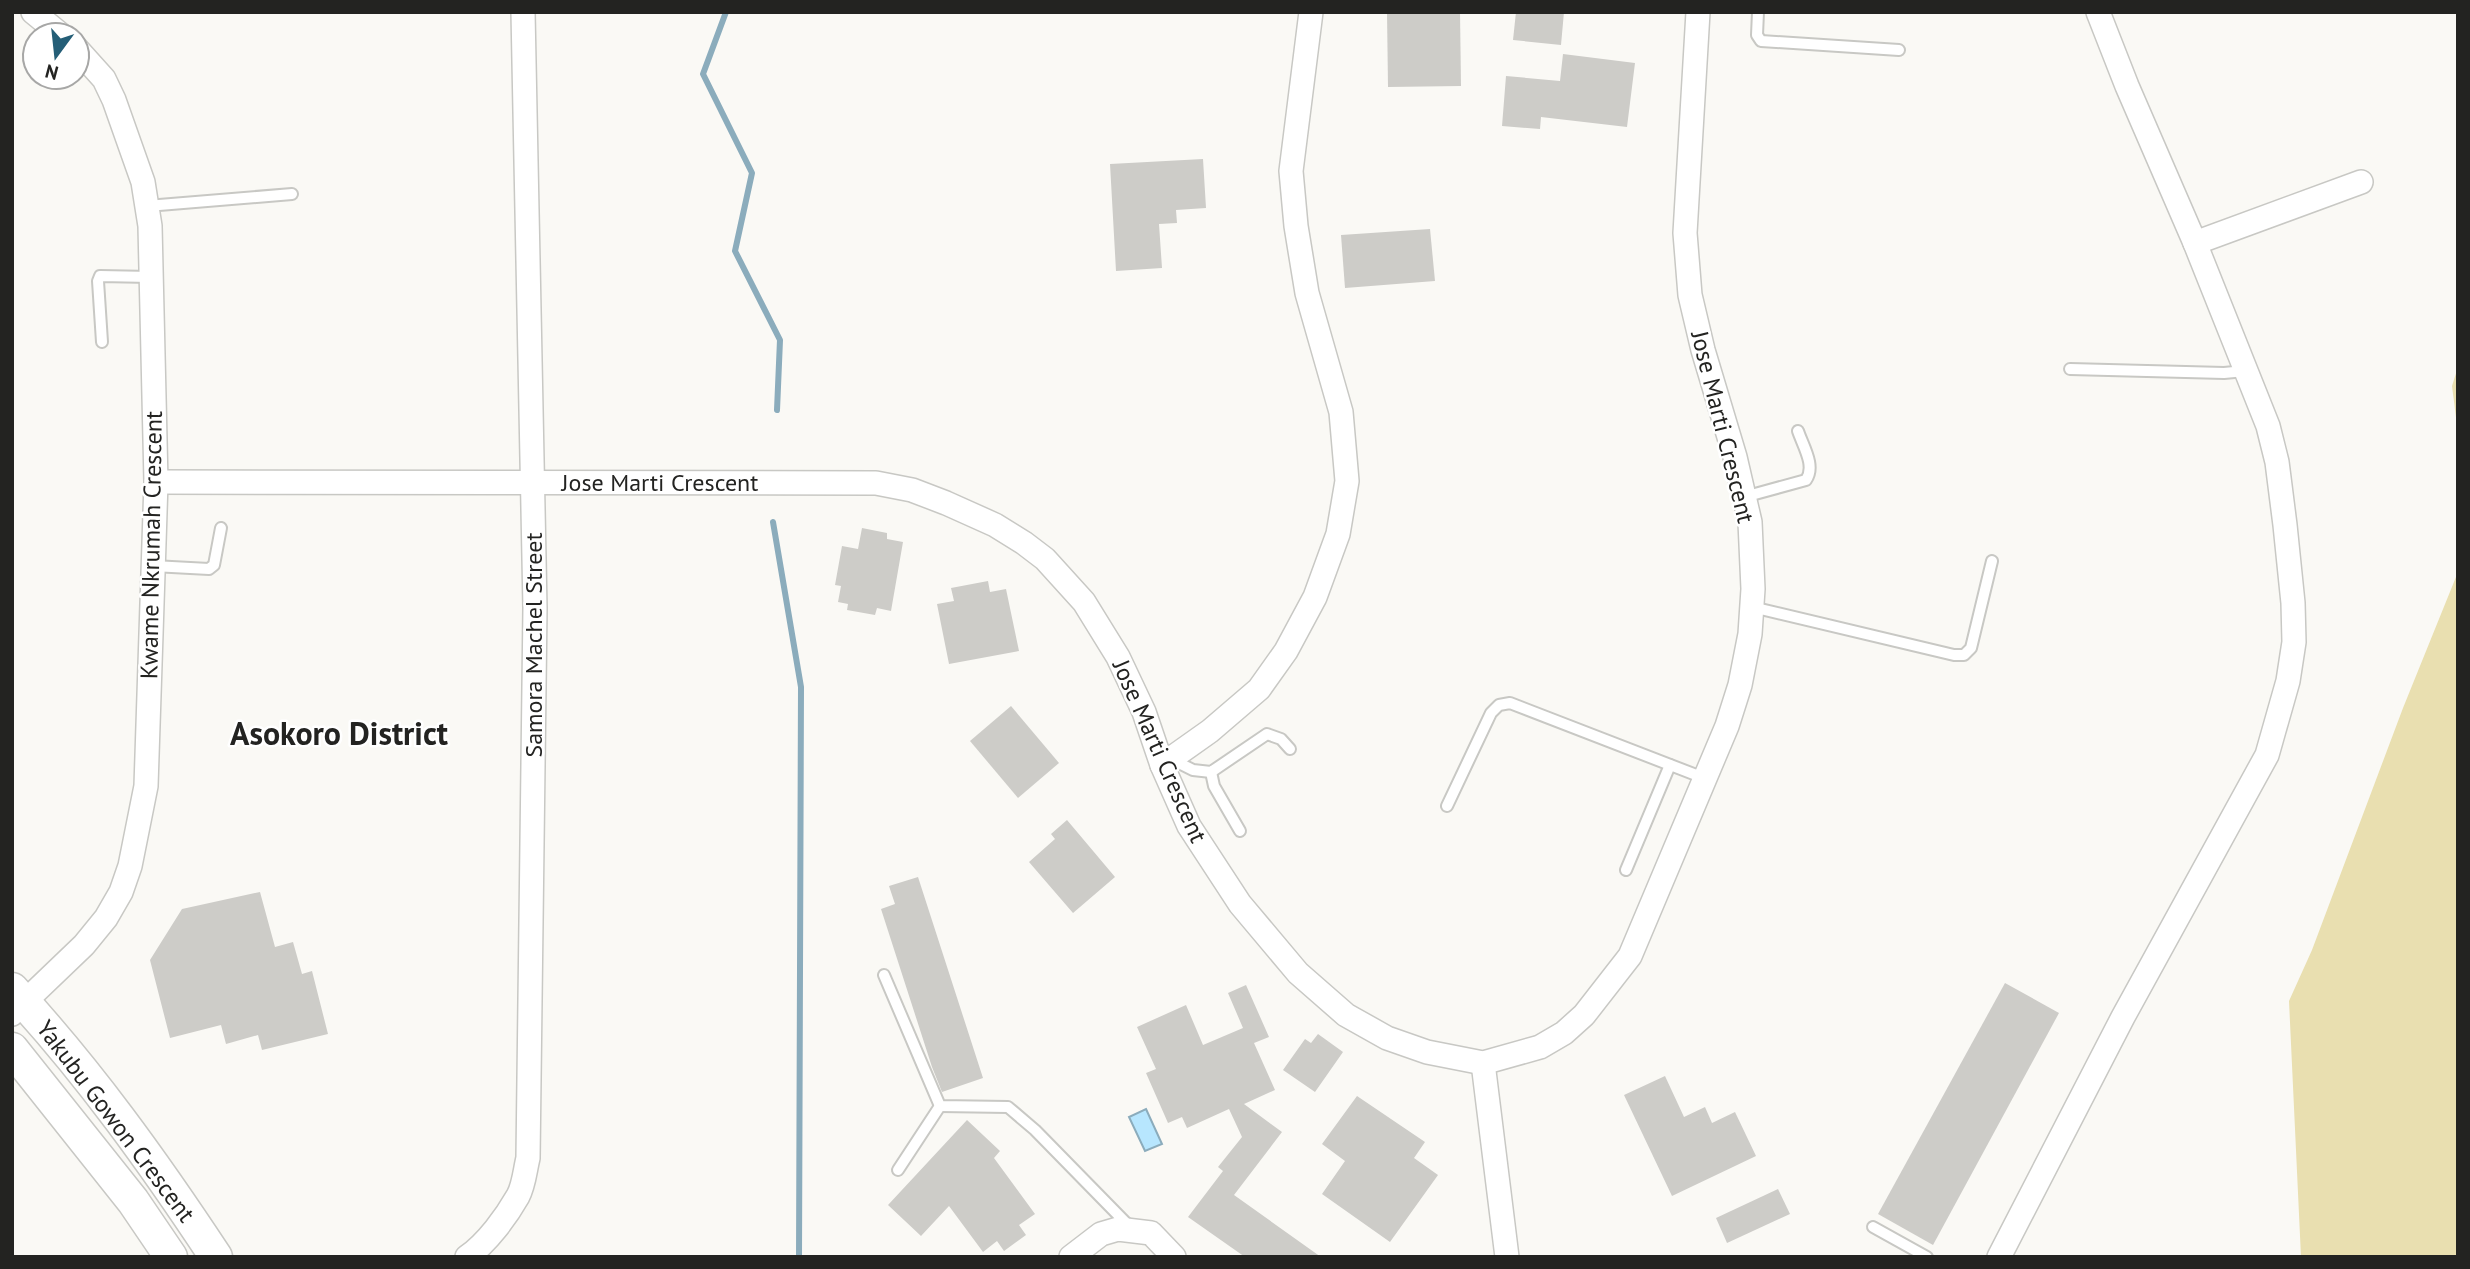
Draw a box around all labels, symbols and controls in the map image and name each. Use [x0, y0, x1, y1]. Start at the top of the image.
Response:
north arrow [21, 21, 91, 91]
text: N [42, 59, 61, 86]
street label: Jose Marti Crescent [1684, 327, 1762, 526]
street label: Kwame Nkrumah Crescent [133, 411, 169, 679]
street label: Jose Marti Crescent [561, 467, 758, 498]
street label: Samora Machel Street [518, 532, 549, 758]
street label: Jose Marti Crescent [1105, 654, 1214, 847]
district label: Asokoro District [230, 712, 449, 754]
street label: Yakubu Gowon Crescent [30, 1014, 202, 1228]

